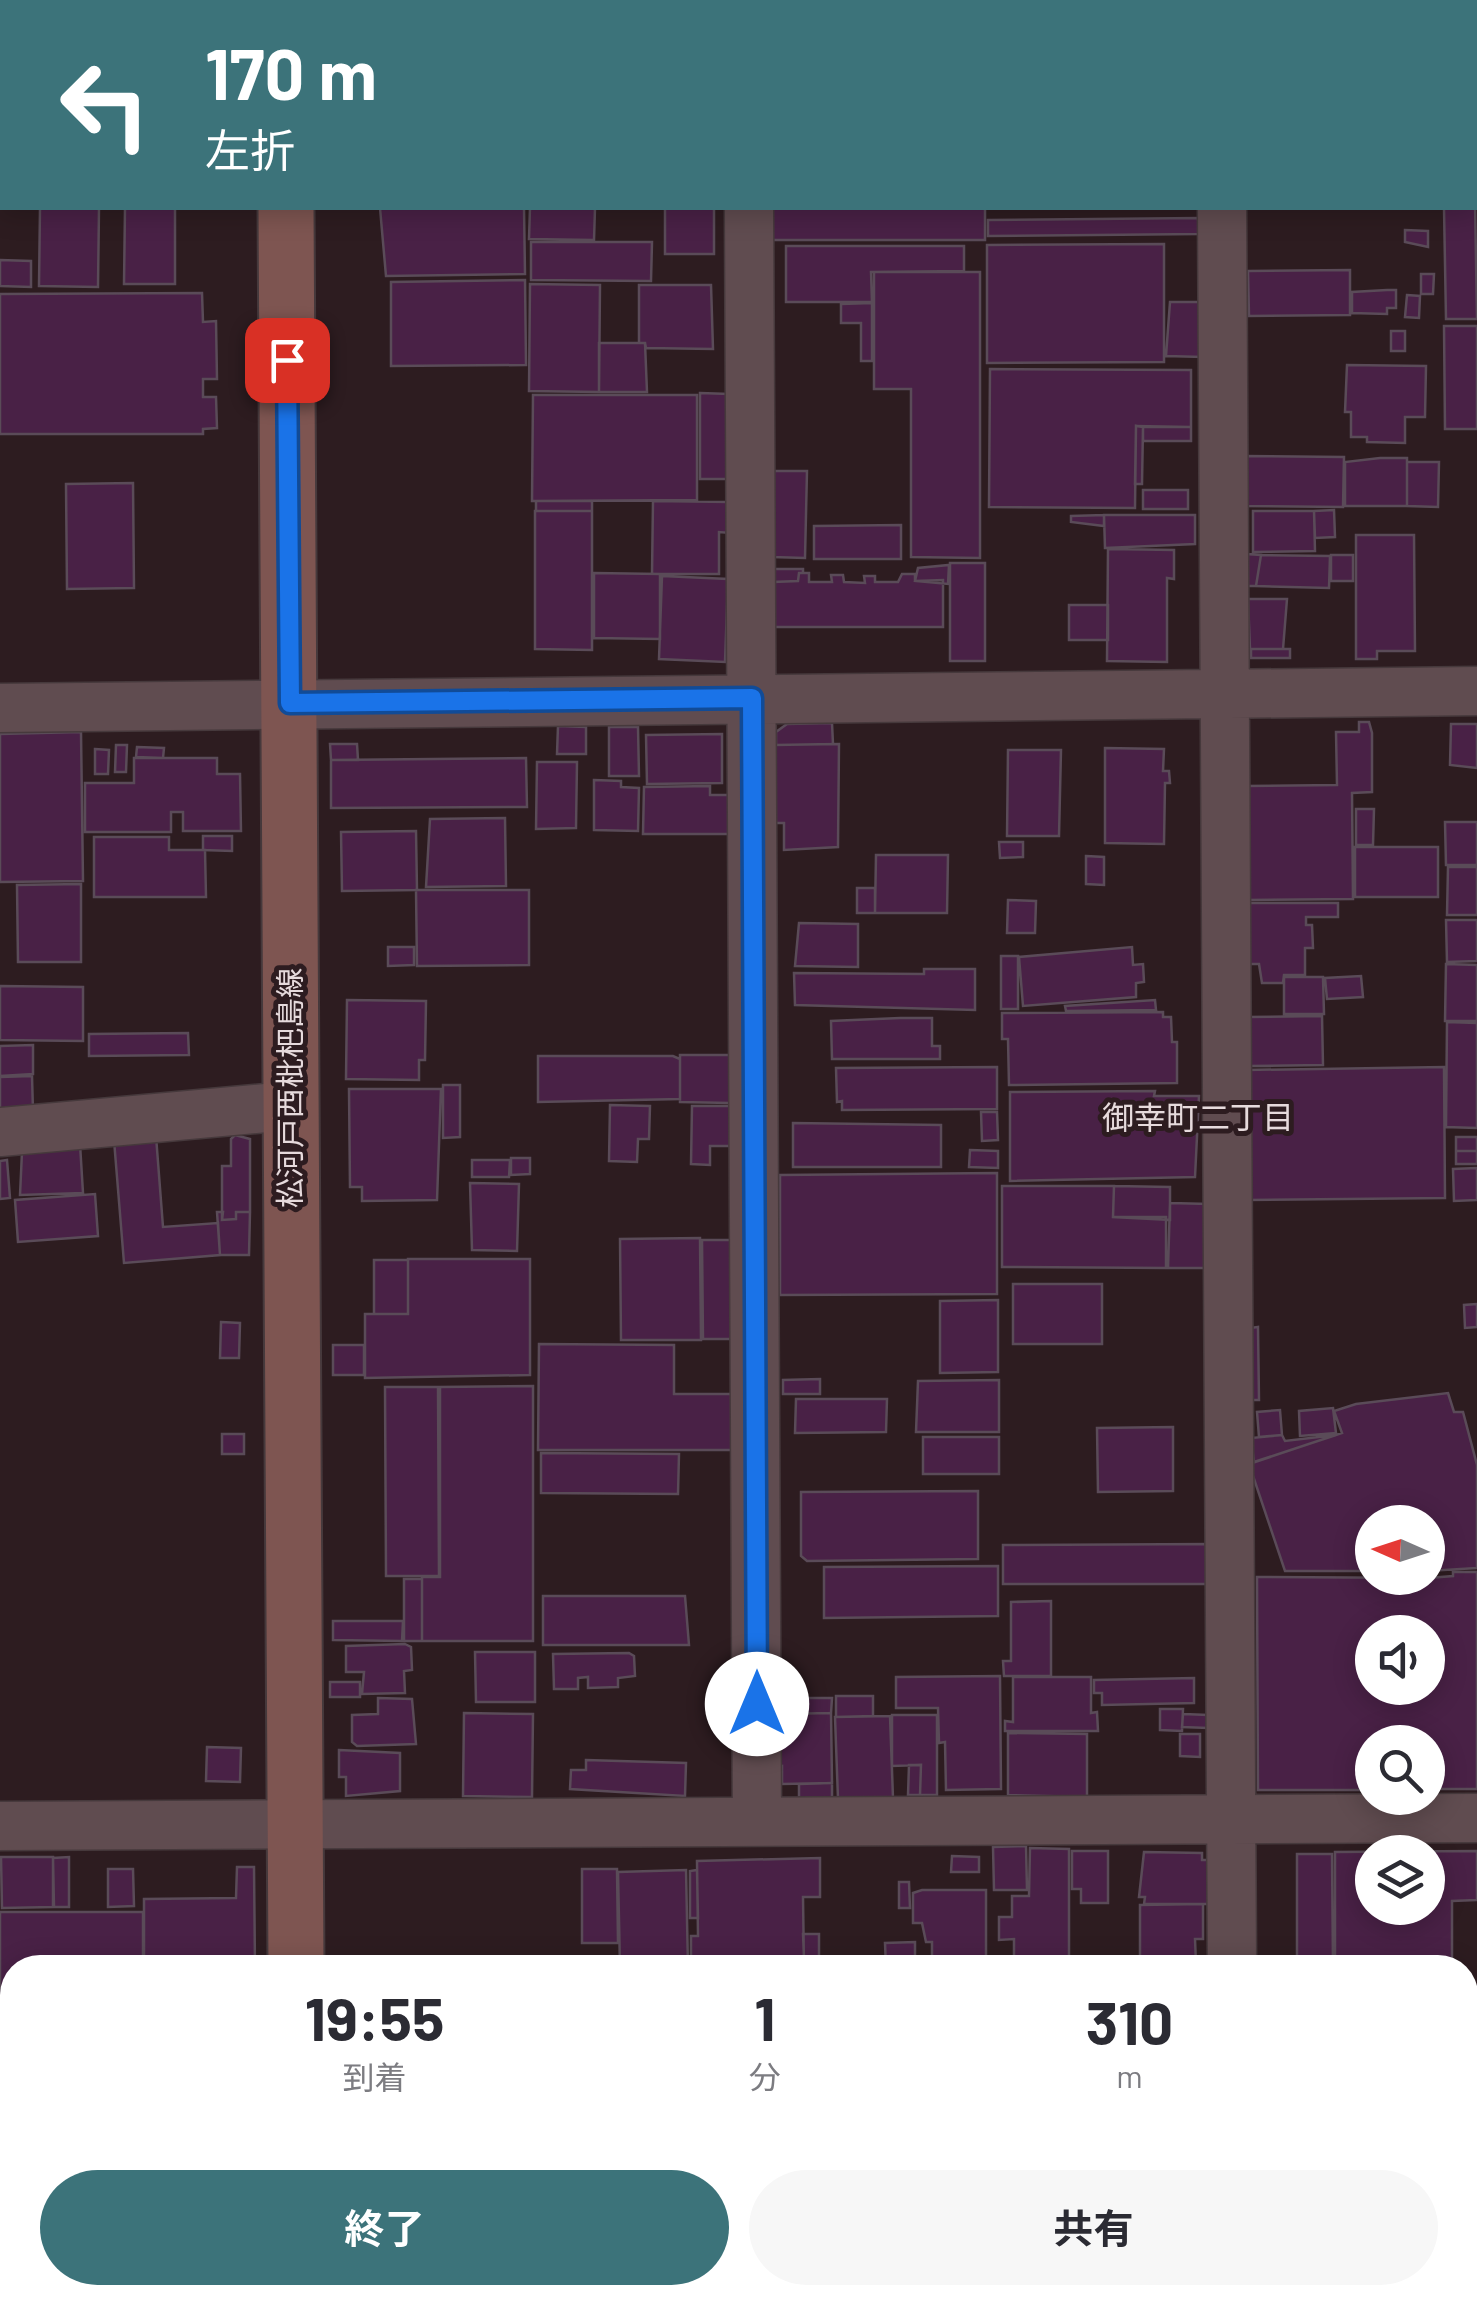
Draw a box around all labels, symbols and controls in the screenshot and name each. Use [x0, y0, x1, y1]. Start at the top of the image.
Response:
text: 170 m [205, 30, 377, 114]
icon: left [40, 40, 170, 170]
text: 左折 [205, 122, 295, 176]
pin [245, 318, 330, 403]
icon: arrive [260, 333, 315, 388]
street label: 松河戸西枇杷島線 [271, 968, 307, 1208]
district label: 御幸町二丁目 [1102, 1097, 1294, 1135]
north arrow [1355, 1505, 1445, 1595]
map controls [1355, 1505, 1445, 1925]
button: sound [1355, 1615, 1445, 1705]
position arrow [705, 1652, 809, 1756]
button: search [1355, 1725, 1445, 1815]
button: layers [1355, 1835, 1445, 1925]
text: 19:55 [305, 1981, 444, 2053]
text: 1 [754, 1981, 776, 2053]
text: 310 [1086, 1985, 1173, 2057]
text: m [1116, 2056, 1143, 2094]
text: 到着 [342, 2057, 406, 2095]
text: 分 [749, 2057, 781, 2095]
button: 終了 [40, 2170, 729, 2285]
button: 共有 [749, 2170, 1438, 2285]

